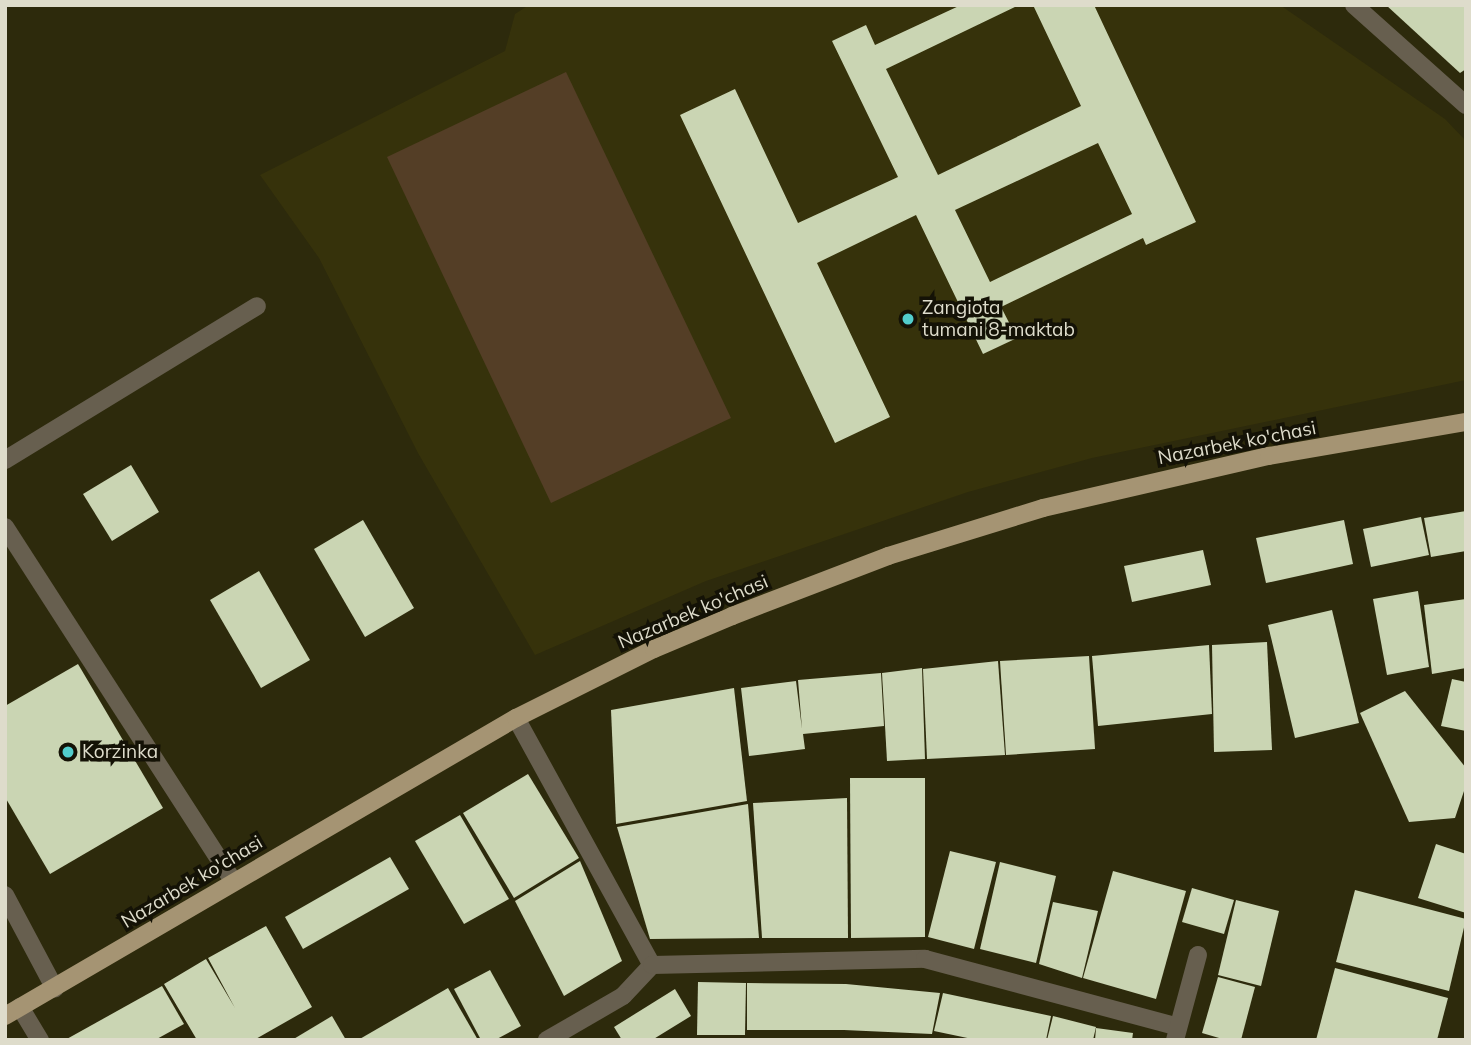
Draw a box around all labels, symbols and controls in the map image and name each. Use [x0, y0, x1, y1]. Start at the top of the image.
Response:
place label: Zangiota tumani 8-maktab [922, 297, 1075, 341]
marker: Zangiota tumani 8-maktab [900, 311, 916, 327]
street label: Nazarbek ko'chasi [1156, 416, 1318, 470]
street label: Nazarbek ko'chasi [615, 570, 771, 654]
place label: Korzinka [82, 741, 158, 763]
marker: Korzinka [60, 744, 76, 760]
street label: Nazarbek ko'chasi [117, 831, 267, 933]

